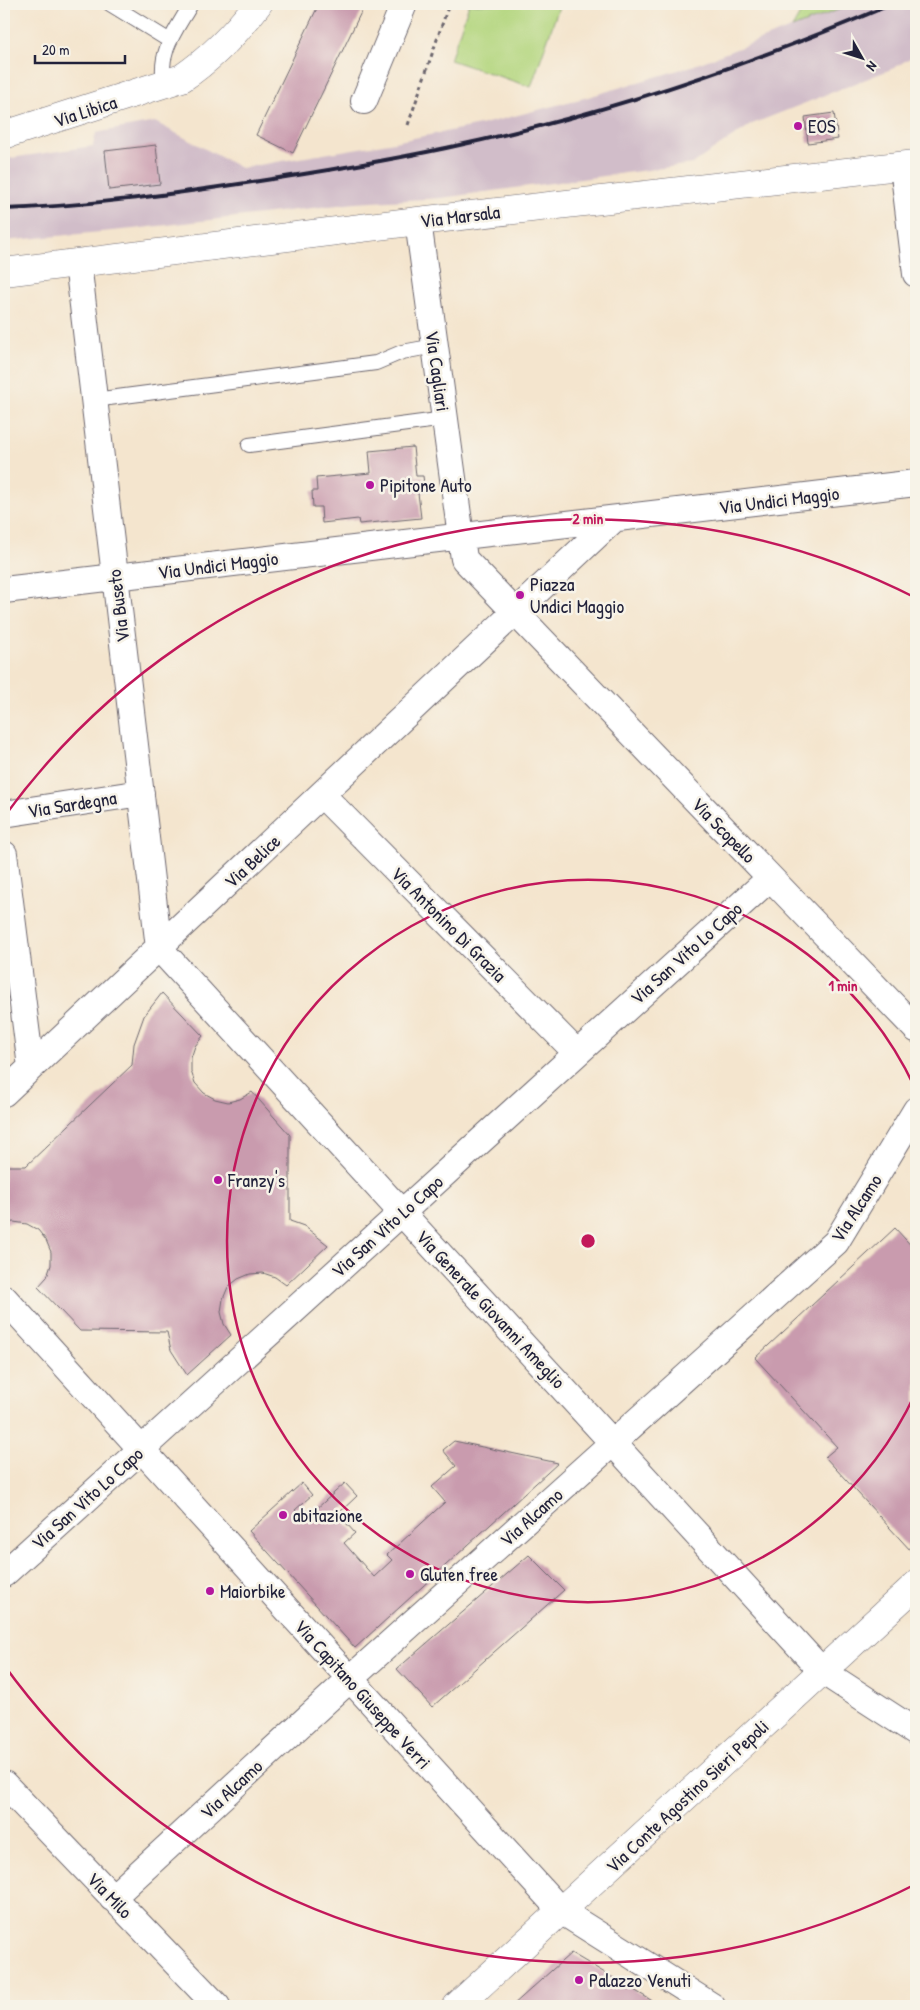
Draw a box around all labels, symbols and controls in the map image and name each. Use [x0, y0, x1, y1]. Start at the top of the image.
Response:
scale bar [35, 32, 125, 64]
north arrow [838, 32, 888, 82]
text: 20 m [42, 39, 69, 60]
text: N [862, 58, 882, 76]
street label: Via Libica [50, 88, 120, 133]
place label: EOS [808, 113, 836, 139]
marker: EOS [792, 120, 804, 132]
street label: Via Marsala [419, 198, 502, 234]
street label: Via Cagliari [419, 329, 457, 413]
place label: Pipitone Auto [380, 472, 472, 498]
marker: Pipitone Auto [364, 479, 376, 491]
street label: Via Undici Maggio [717, 480, 841, 520]
text: 2 min [573, 508, 604, 529]
street label: Via Undici Maggio [156, 545, 280, 585]
street label: Via Buseto [101, 568, 135, 644]
place label: Piazza Undici Maggio [530, 571, 625, 619]
marker: Piazza Undici Maggio [514, 589, 526, 601]
street label: Via Sardegna [26, 784, 119, 824]
street label: Via Scopello [686, 791, 762, 869]
street label: Via Belice [218, 828, 286, 894]
street label: Via Antonino Di Grazia [385, 860, 513, 988]
street label: Via San Vito Lo Capo [624, 896, 748, 1010]
text: 1 min [828, 975, 858, 996]
place label: Franzy's [227, 1167, 285, 1193]
street label: Via San Vito Lo Capo [325, 1169, 449, 1283]
street label: Via Alcamo [824, 1169, 888, 1247]
marker: Franzy's [212, 1174, 224, 1186]
street label: Via Generale Giovanni Ameglio [410, 1224, 572, 1394]
centre of rings [579, 1232, 597, 1250]
street label: Via San Vito Lo Capo [25, 1441, 149, 1555]
street label: Via Alcamo [494, 1482, 568, 1552]
place label: abitazione [293, 1502, 363, 1528]
marker: abitazione [277, 1509, 289, 1521]
place label: Gluten free [420, 1561, 499, 1587]
marker: Gluten free [404, 1568, 416, 1580]
place label: Maiorbike [220, 1578, 286, 1604]
marker: Maiorbike [204, 1585, 216, 1597]
street label: Via Capitano Giuseppe Verri [289, 1614, 437, 1774]
street label: Via Conte Agostino Sieri Pepoli [600, 1713, 774, 1879]
street label: Via Alcamo [194, 1753, 268, 1825]
street label: Via Milo [82, 1866, 139, 1924]
place label: Palazzo Venuti [589, 1967, 692, 1993]
marker: Palazzo Venuti [573, 1974, 585, 1986]

